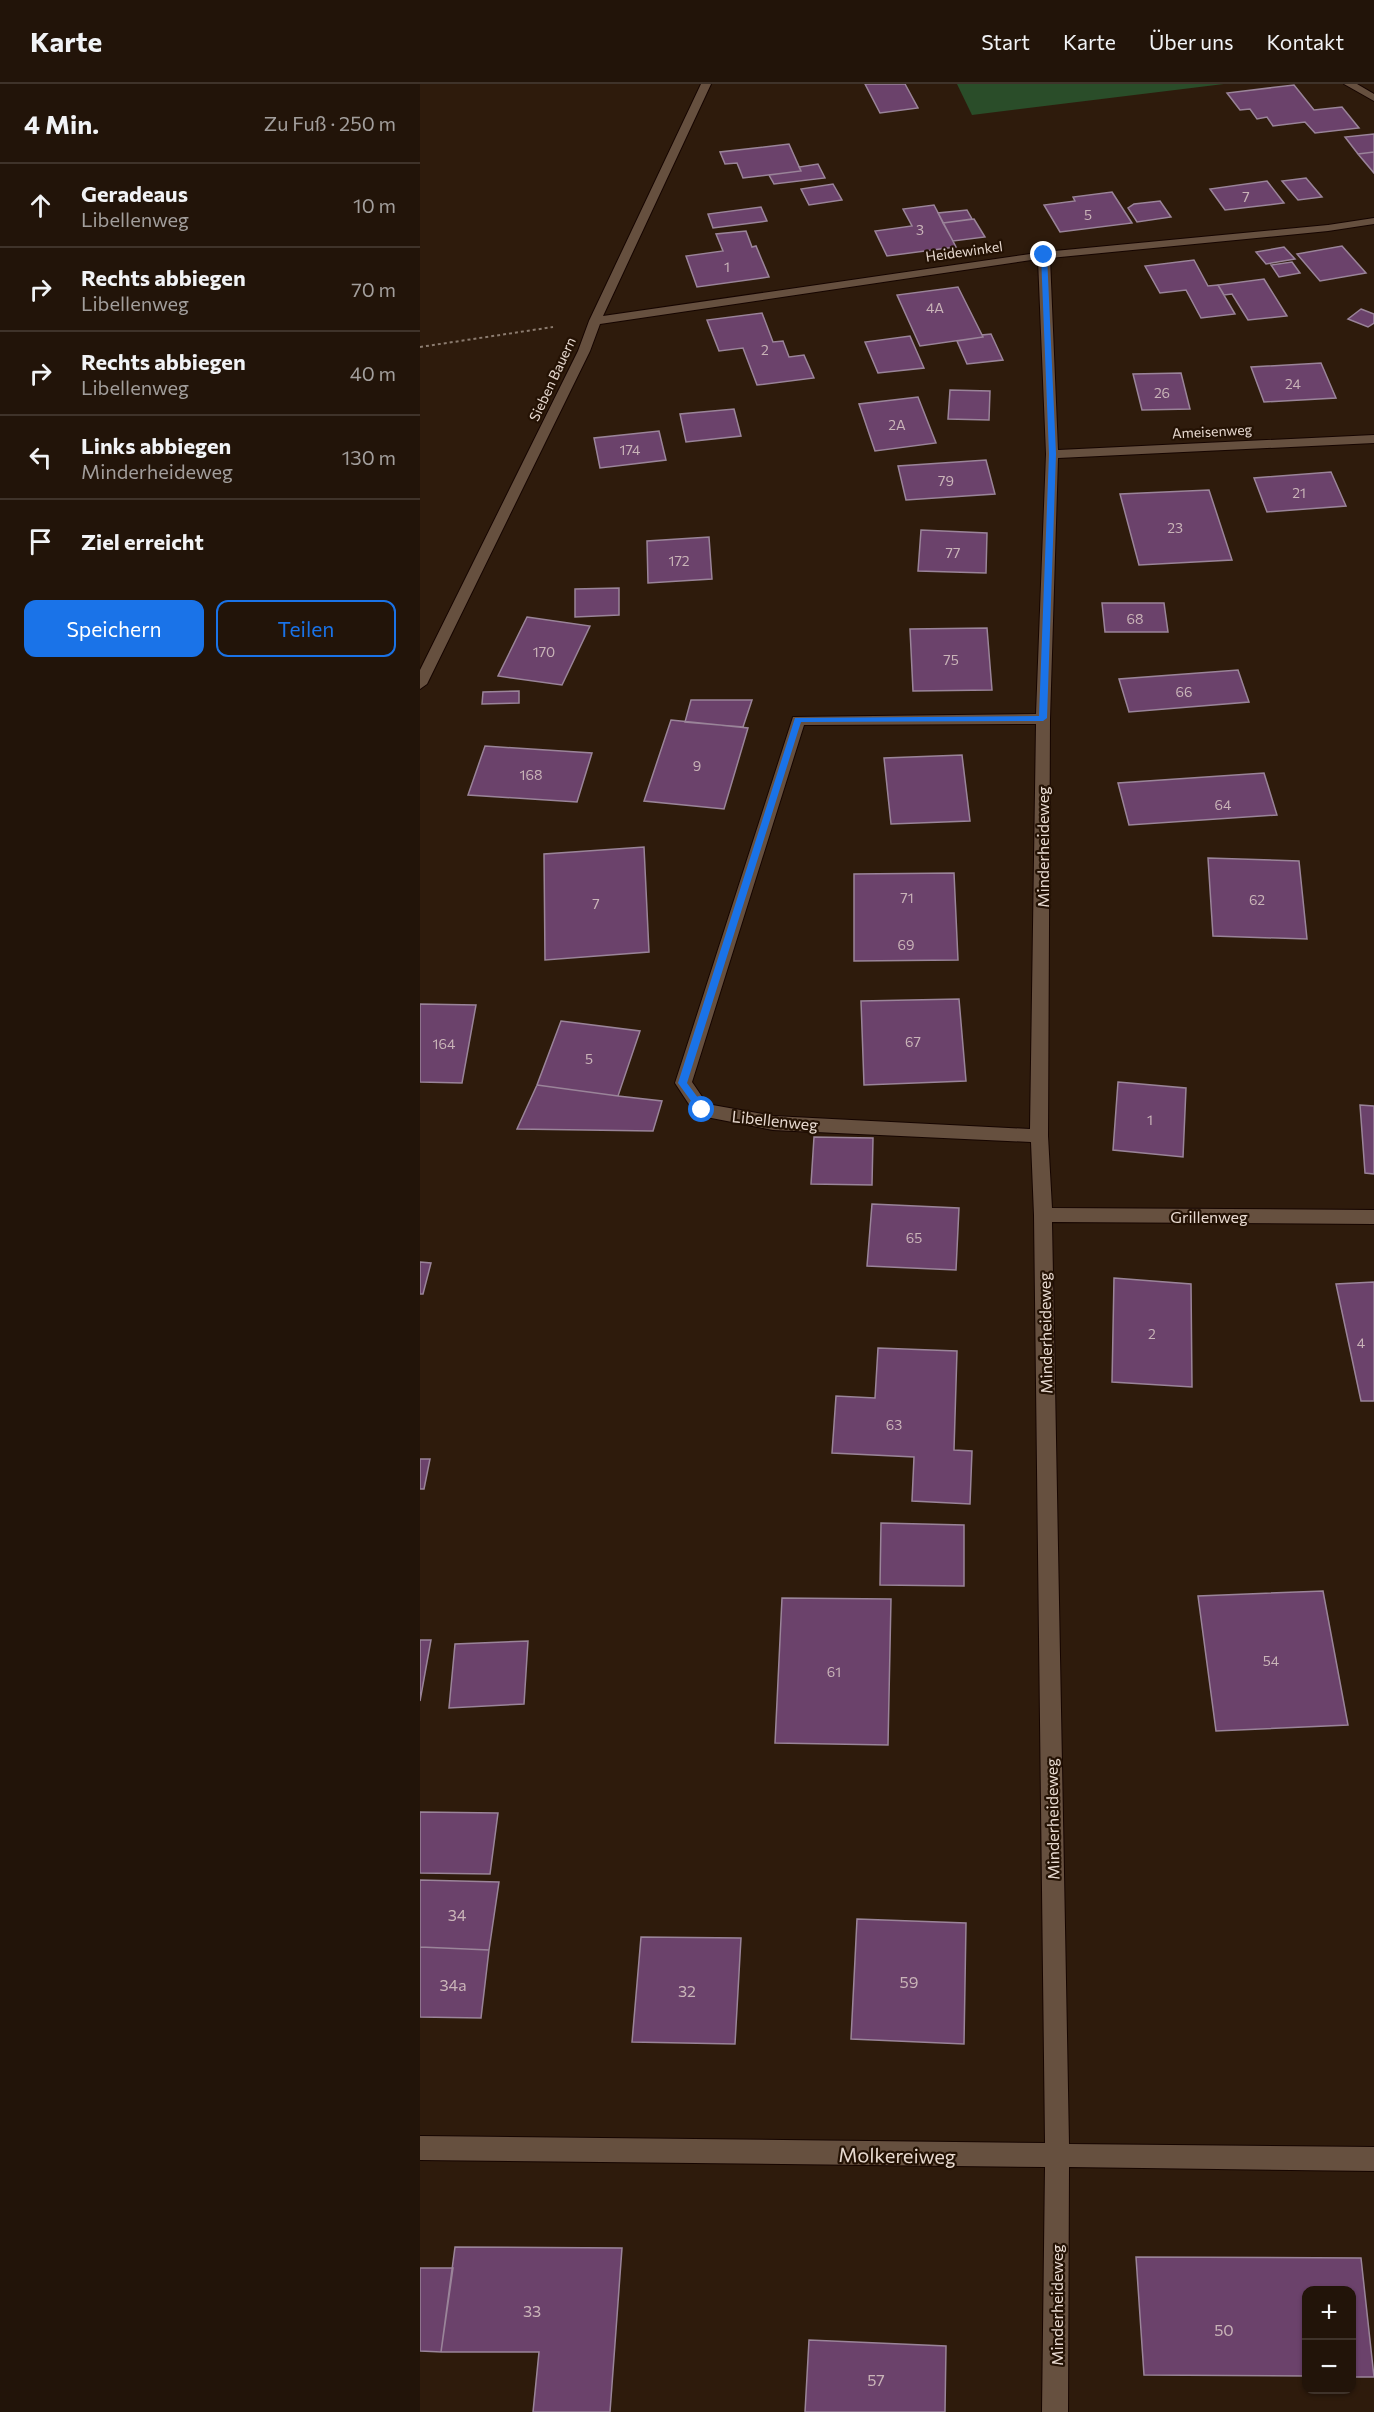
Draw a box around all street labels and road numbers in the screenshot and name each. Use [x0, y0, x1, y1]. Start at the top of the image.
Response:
street label: Heidewinkel [924, 237, 1004, 265]
street label: Sieben Bauern [525, 334, 579, 424]
street label: Ameisenweg [1171, 420, 1253, 442]
street label: Minderheideweg [1033, 786, 1052, 908]
street label: Libellenweg [731, 1106, 819, 1134]
street label: Grillenweg [1170, 1207, 1248, 1226]
street label: Minderheideweg [1034, 1272, 1056, 1394]
street label: Minderheideweg [1041, 1758, 1063, 1880]
street label: Molkereiweg [838, 2142, 956, 2168]
street label: Minderheideweg [1047, 2244, 1066, 2366]

